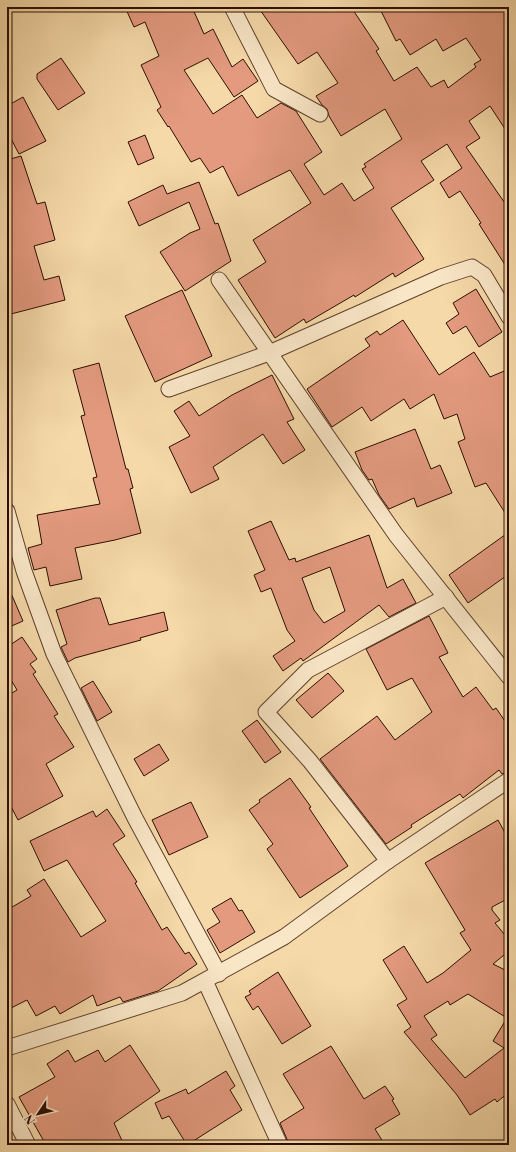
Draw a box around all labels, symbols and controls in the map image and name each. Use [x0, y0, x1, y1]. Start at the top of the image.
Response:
north arrow [18, 1094, 58, 1134]
text: N [22, 1111, 39, 1127]

